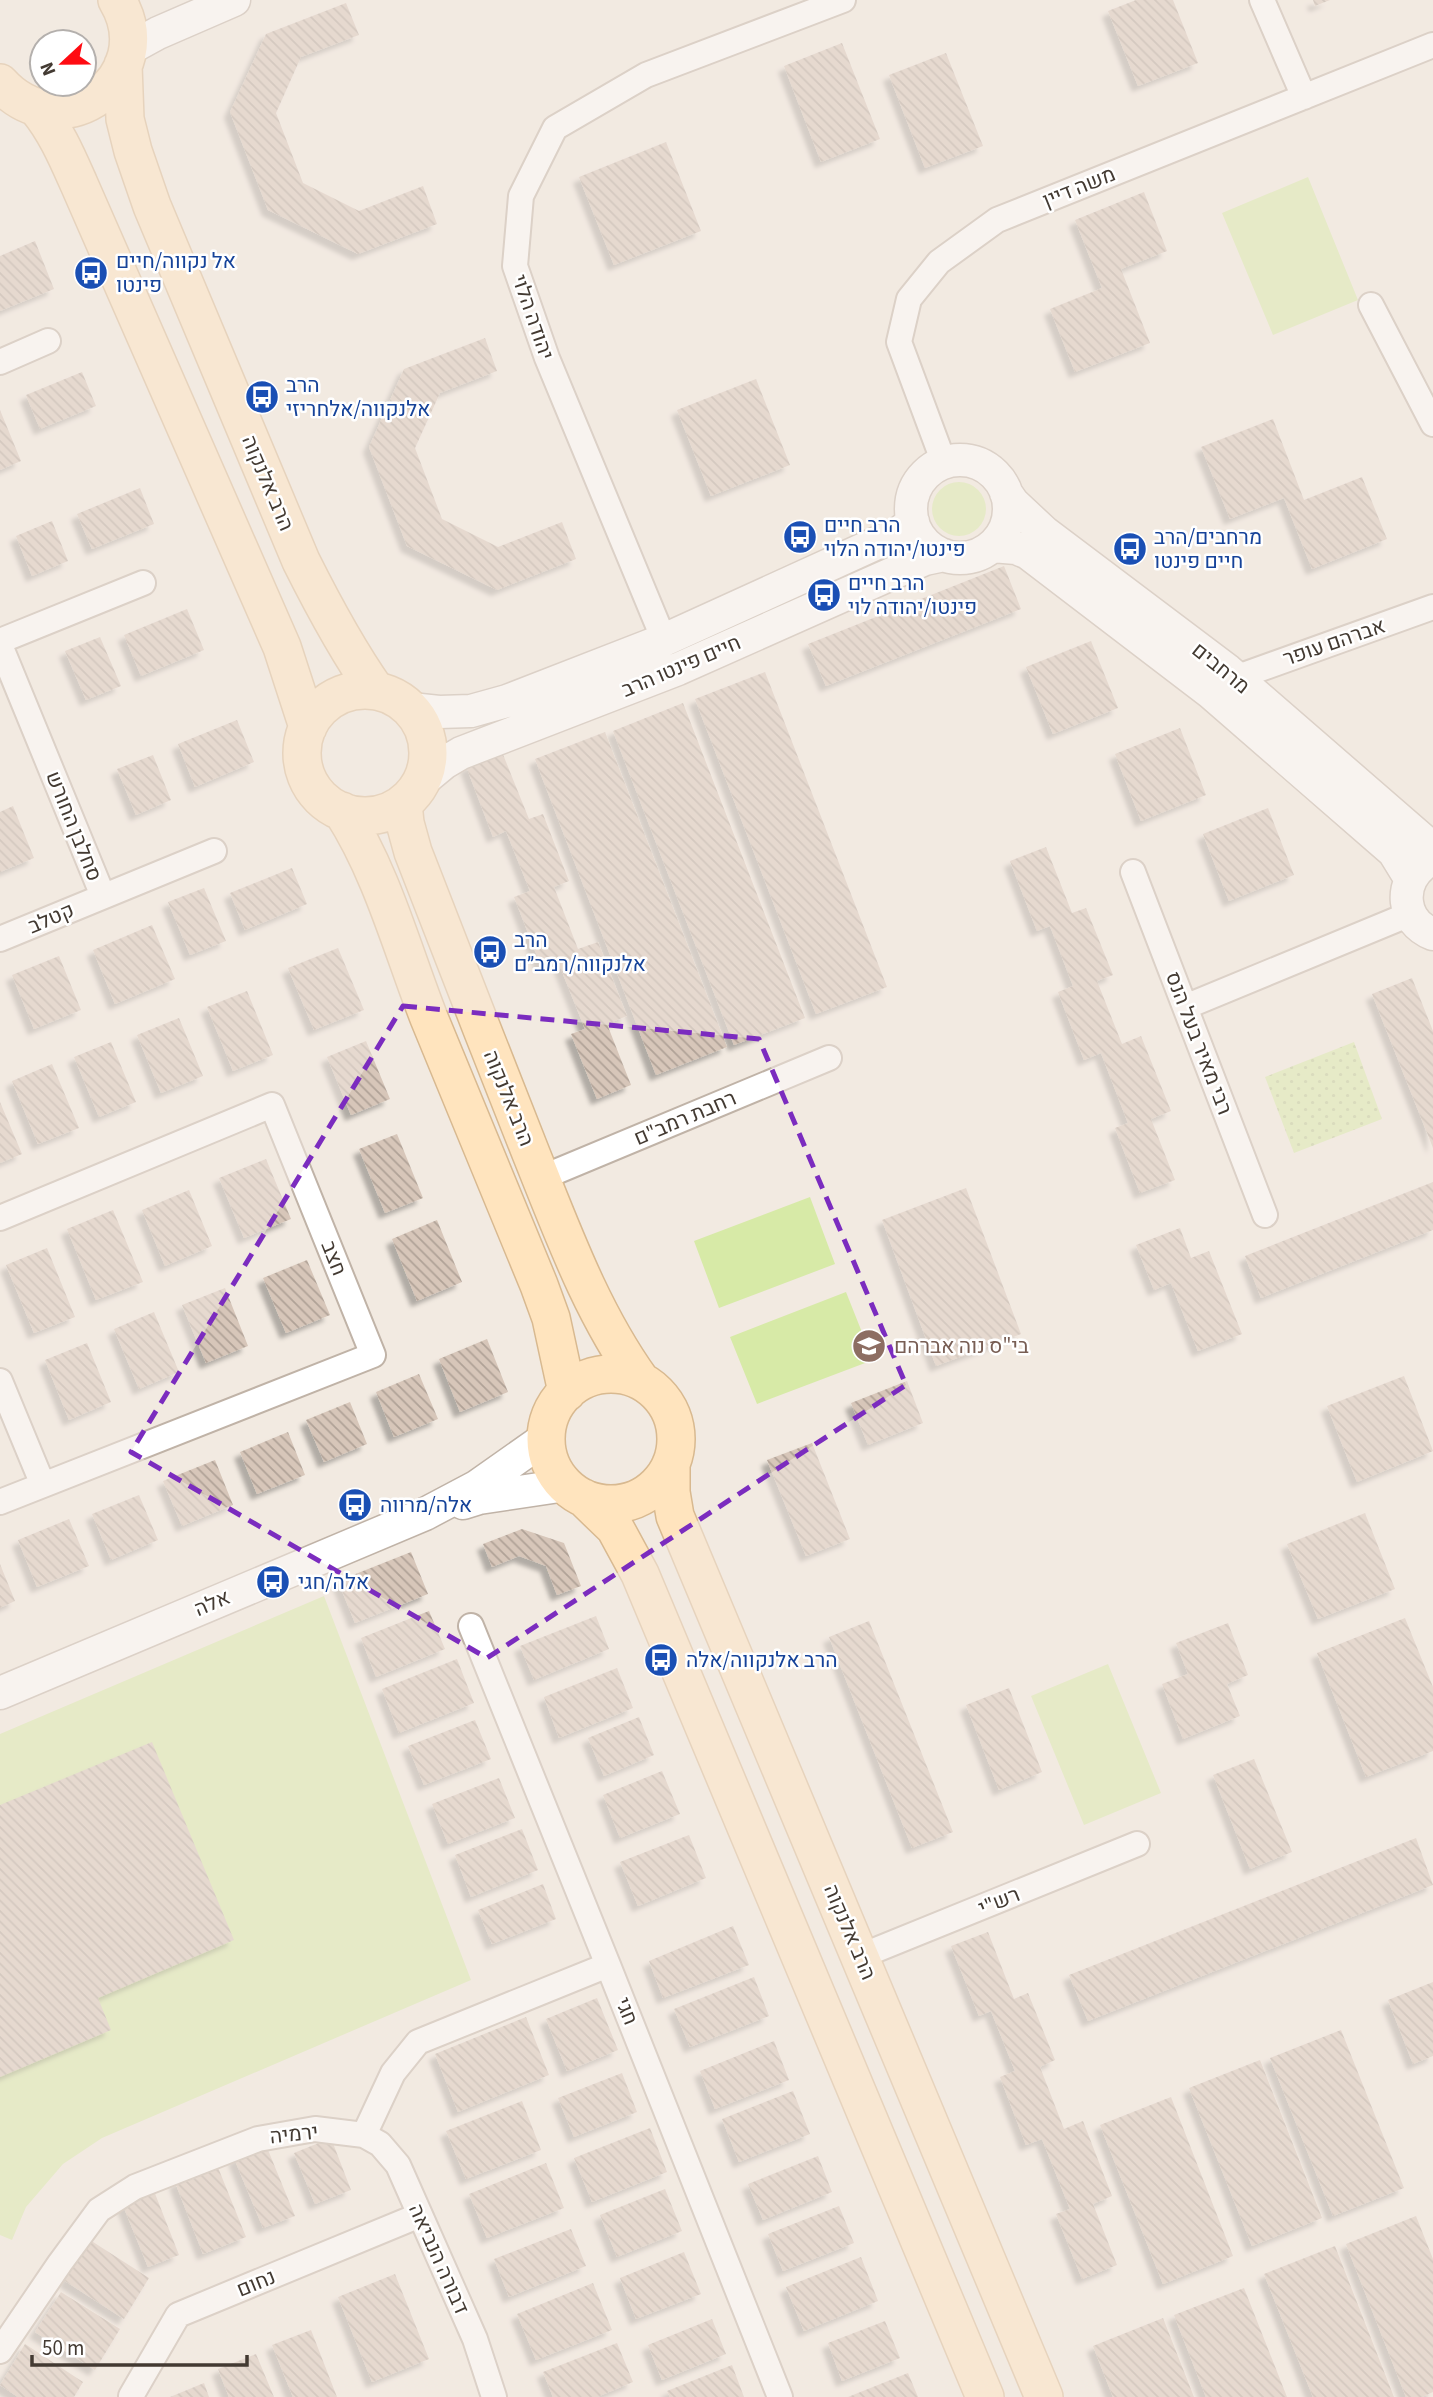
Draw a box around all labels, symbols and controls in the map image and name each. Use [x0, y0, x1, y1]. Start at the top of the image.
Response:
north arrow [28, 28, 98, 98]
text: N [34, 58, 64, 80]
street label: משה דיין [1038, 159, 1120, 215]
place label: אל נקווה/חיים פינטו [116, 246, 236, 300]
bus stop icon: אל נקווה/חיים פינטו [72, 254, 110, 292]
street label: יהודה הלוי [504, 270, 562, 364]
place label: הרב אלנקווה/אלחריזי [286, 370, 430, 424]
bus stop icon: הרב אלנקווה/אלחריזי [243, 378, 281, 416]
street label: הרב אלנקוה [234, 430, 302, 536]
place label: הרב חיים פינטו/יהודה הלוי [824, 510, 966, 564]
bus stop icon: הרב חיים פינטו/יהודה הלוי [781, 518, 819, 556]
place label: מרחבים/הרב חיים פינטו [1154, 522, 1262, 576]
bus stop icon: מרחבים/הרב חיים פינטו [1111, 530, 1149, 568]
place label: הרב חיים פינטו/יהודה לוי [848, 568, 977, 622]
bus stop icon: הרב חיים פינטו/יהודה לוי [805, 576, 843, 614]
street label: אברהם עופר [1279, 610, 1389, 674]
street label: חיים פינטו הרב [617, 627, 745, 705]
street label: מרחבים [1185, 635, 1257, 701]
street label: סחלבן החורש [38, 766, 110, 886]
street label: קטלב [23, 895, 79, 941]
place label: הרב אלנקווה/רמב״ם [514, 925, 646, 979]
bus stop icon: הרב אלנקווה/רמב״ם [471, 933, 509, 971]
street label: רבי מאיר בעל הנס [1158, 967, 1240, 1119]
street label: הרב אלנקוה [476, 1045, 542, 1151]
street label: רחבת רמב"ם [629, 1083, 741, 1153]
street label: חצב [313, 1236, 355, 1280]
school or university icon: בי"ס נוה אברהם [850, 1327, 888, 1365]
place label: בי"ס נוה אברהם [894, 1331, 1029, 1361]
bus stop icon: אלה/מרווה [336, 1486, 374, 1524]
place label: אלה/מרווה [380, 1490, 472, 1520]
bus stop icon: אלה/חגי [254, 1563, 292, 1601]
place label: אלה/חגי [298, 1567, 369, 1597]
street label: אלה [189, 1582, 235, 1624]
bus stop icon: הרב אלנקווה/אלה [642, 1641, 680, 1679]
place label: הרב אלנקווה/אלה [686, 1645, 838, 1675]
street label: הרב אלנקוה [816, 1879, 884, 1985]
street label: רש"י [974, 1879, 1024, 1923]
street label: חגי [608, 1993, 646, 2029]
street label: ירמיה [268, 2117, 320, 2151]
street label: דבורה הנביאה [401, 2199, 477, 2319]
street label: נחום [232, 2262, 280, 2304]
scale bar [32, 2324, 247, 2368]
text: 50 m [42, 2333, 84, 2363]

